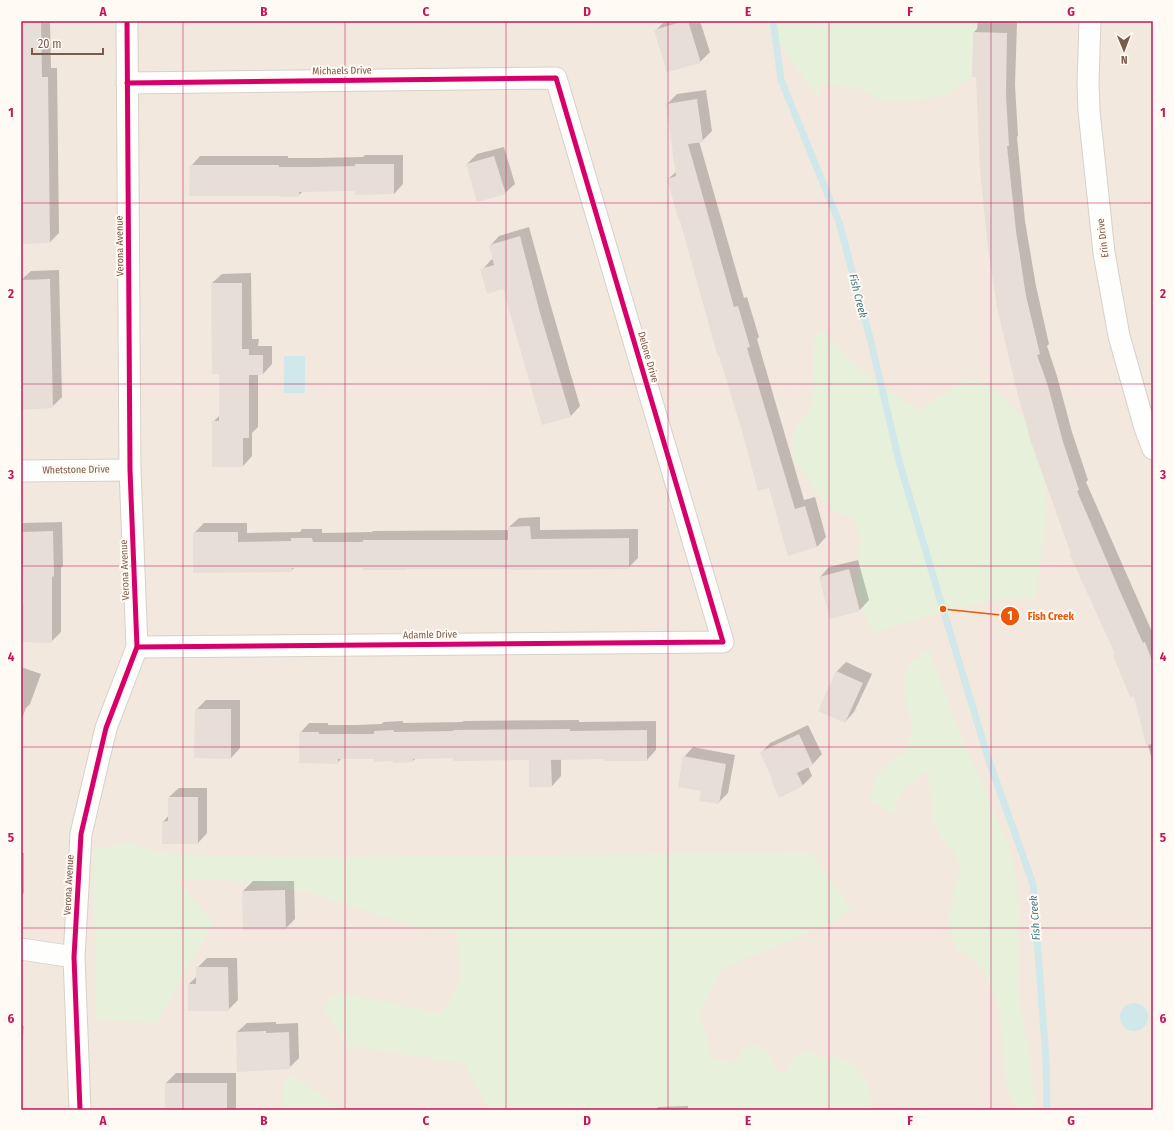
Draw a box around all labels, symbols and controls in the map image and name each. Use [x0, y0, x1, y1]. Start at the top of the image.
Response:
text: A [98, 4, 107, 19]
text: B [260, 4, 268, 19]
text: C [423, 4, 430, 19]
text: D [583, 4, 591, 19]
text: E [745, 4, 751, 19]
text: F [907, 4, 913, 19]
text: G [1067, 4, 1075, 19]
scale bar [32, 30, 103, 56]
north arrow [1104, 30, 1144, 70]
text: 20 m [38, 37, 62, 51]
text: N [1121, 53, 1128, 66]
street label: Michaels Drive [312, 64, 372, 78]
text: 1 [8, 105, 14, 120]
text: 1 [1160, 105, 1166, 120]
street label: Verona Avenue [113, 215, 127, 277]
street label: Erin Drive [1095, 218, 1111, 258]
water label: Fish Creek [846, 273, 870, 320]
text: 2 [7, 286, 14, 301]
text: 2 [1159, 286, 1166, 301]
street label: Delone Drive [635, 330, 661, 384]
street label: Whetstone Drive [42, 463, 110, 477]
text: 3 [7, 467, 14, 482]
text: 3 [1159, 467, 1166, 482]
street label: Verona Avenue [118, 539, 132, 601]
callout: Fish Creek [1000, 604, 1083, 627]
text: 1 [1007, 609, 1013, 623]
text: Fish Creek [1028, 610, 1075, 623]
street label: Adamle Drive [403, 629, 457, 641]
text: 4 [8, 649, 15, 664]
text: 4 [1160, 649, 1167, 664]
text: 5 [8, 830, 14, 845]
text: 5 [1160, 830, 1166, 845]
street label: Verona Avenue [61, 854, 77, 916]
water label: Fish Creek [1027, 895, 1043, 941]
text: 6 [8, 1011, 15, 1026]
text: 6 [1160, 1011, 1167, 1026]
text: A [98, 1113, 107, 1128]
text: B [260, 1113, 268, 1128]
text: C [423, 1113, 430, 1128]
text: D [583, 1113, 591, 1128]
text: E [745, 1113, 751, 1128]
text: F [907, 1113, 913, 1128]
text: G [1067, 1113, 1075, 1128]

